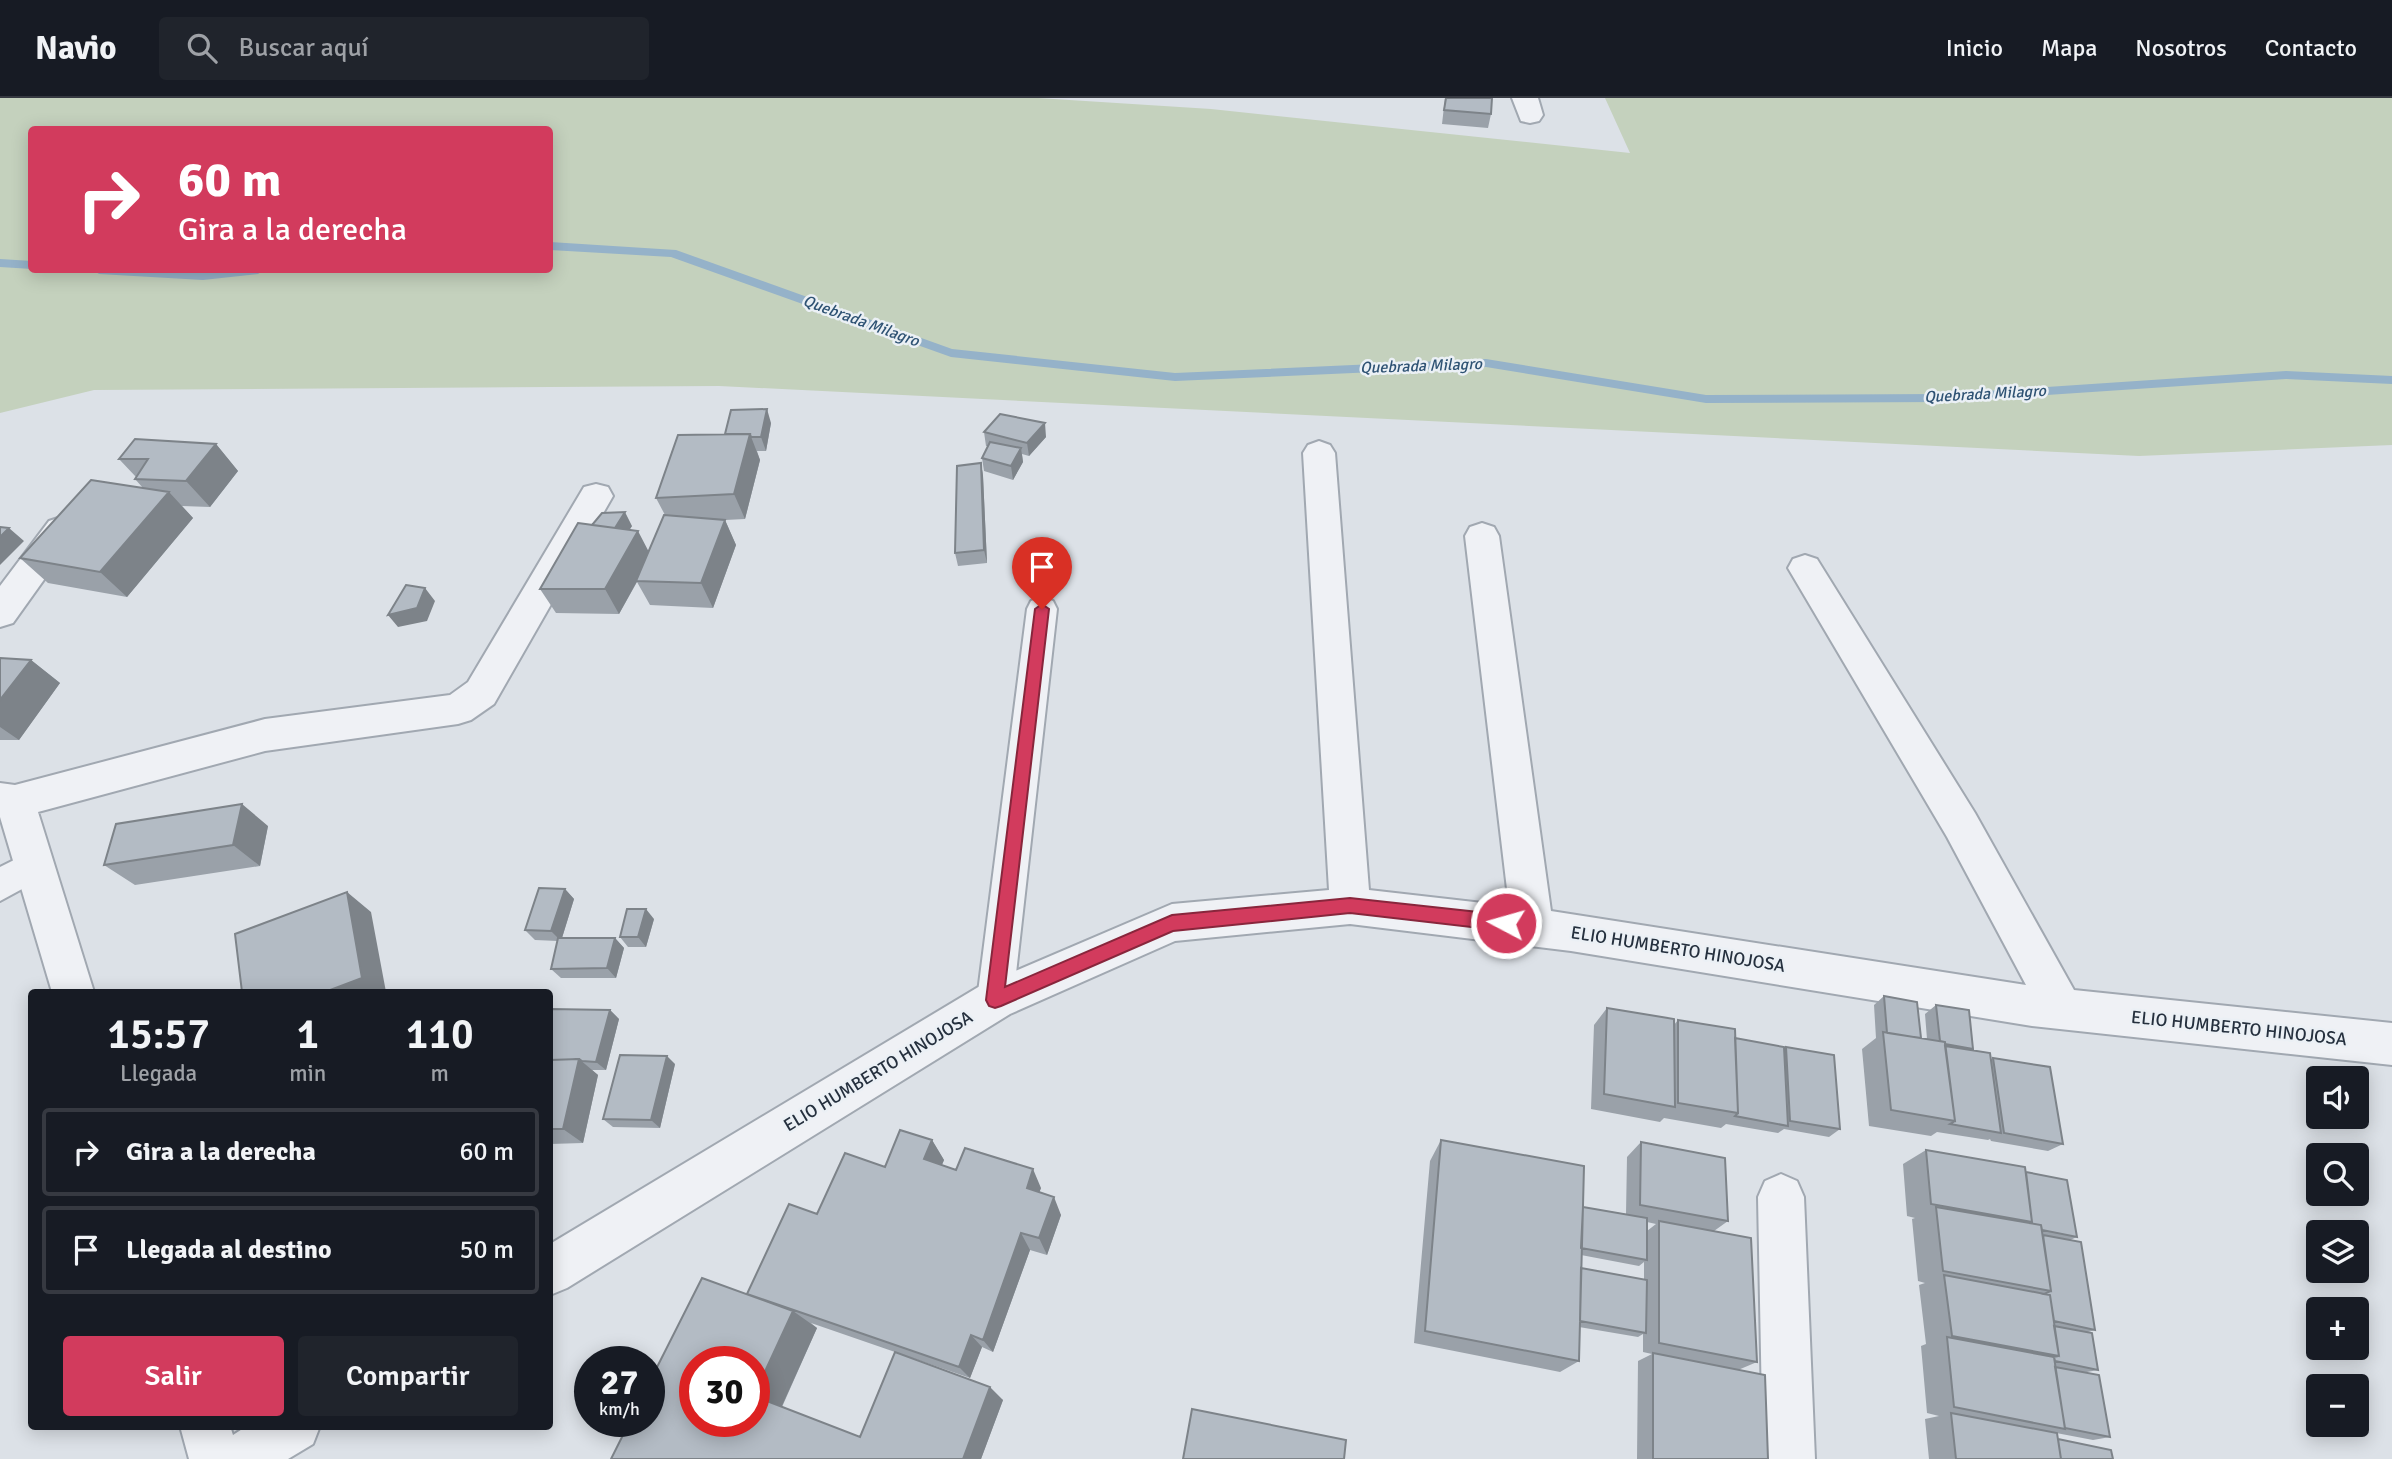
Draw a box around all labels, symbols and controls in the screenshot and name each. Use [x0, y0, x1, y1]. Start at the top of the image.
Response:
search box [159, 17, 649, 80]
text: Navio [35, 28, 117, 69]
icon: search [183, 29, 221, 67]
text: Buscar aquí [239, 32, 369, 64]
text: Inicio [1946, 33, 2003, 63]
text: Mapa [2041, 33, 2097, 63]
text: Nosotros [2135, 33, 2227, 63]
text: Contacto [2265, 33, 2357, 63]
text: 60 m [178, 150, 281, 210]
icon: right [63, 154, 154, 245]
text: Gira a la derecha [178, 210, 407, 249]
water label: Quebrada Milagro [800, 291, 922, 351]
water label: Quebrada Milagro [1360, 354, 1483, 378]
water label: Quebrada Milagro [1924, 381, 2047, 407]
pin [1012, 537, 1072, 609]
icon: arrive [1023, 548, 1061, 586]
position arrow [1469, 886, 1543, 960]
street label: ELIO HUMBERTO HINOJOSA [1569, 921, 1787, 977]
street label: ELIO HUMBERTO HINOJOSA [779, 1006, 977, 1136]
street label: ELIO HUMBERTO HINOJOSA [2130, 1006, 2348, 1050]
text: 15:57 [107, 1009, 210, 1060]
text: 1 [296, 1009, 319, 1060]
text: 110 [406, 1009, 474, 1060]
text: Llegada [120, 1059, 197, 1088]
text: min [289, 1059, 326, 1088]
text: m [430, 1059, 449, 1088]
map controls [2306, 1066, 2369, 1437]
button: sound [2306, 1066, 2369, 1129]
icon: right [67, 1133, 105, 1171]
text: Gira a la derecha [126, 1136, 316, 1168]
text: 60 m [459, 1136, 514, 1168]
button: search [2306, 1143, 2369, 1206]
button: layers [2306, 1220, 2369, 1283]
icon: arrive [67, 1231, 105, 1269]
text: Llegada al destino [126, 1234, 332, 1266]
text: 50 m [459, 1234, 514, 1266]
button: + [2306, 1297, 2369, 1360]
button: Salir [63, 1336, 284, 1416]
button: Compartir [298, 1336, 518, 1416]
speed limit sign: 30 [679, 1346, 770, 1437]
text: 27 [601, 1361, 638, 1404]
button: − [2306, 1374, 2369, 1437]
text: km/h [599, 1398, 640, 1420]

